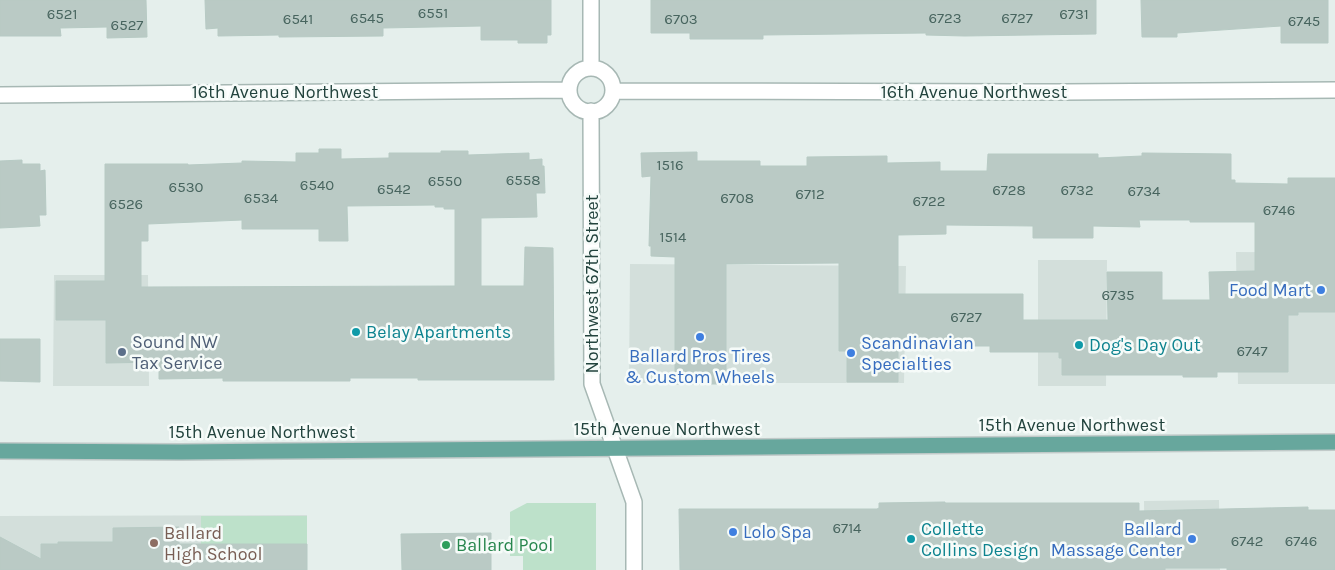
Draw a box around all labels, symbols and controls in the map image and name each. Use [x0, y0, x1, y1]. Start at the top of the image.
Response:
house number: 6551 [418, 4, 448, 22]
house number: 6521 [47, 5, 77, 23]
house number: 6731 [1059, 5, 1089, 23]
house number: 6545 [350, 9, 384, 27]
house number: 6723 [928, 9, 962, 27]
house number: 6727 [1001, 9, 1033, 27]
house number: 6541 [283, 10, 313, 28]
house number: 6703 [664, 10, 698, 28]
house number: 6745 [1288, 12, 1320, 30]
house number: 6527 [111, 16, 143, 34]
street label: 16th Avenue Northwest [192, 81, 378, 103]
street label: 16th Avenue Northwest [881, 81, 1067, 103]
house number: 1516 [657, 156, 683, 174]
house number: 6558 [506, 171, 540, 189]
house number: 6550 [428, 172, 462, 190]
house number: 6540 [300, 176, 334, 194]
house number: 6530 [169, 178, 203, 196]
house number: 6542 [377, 180, 411, 198]
house number: 6728 [992, 181, 1026, 199]
house number: 6732 [1060, 181, 1094, 199]
house number: 6734 [1128, 182, 1161, 200]
house number: 6712 [795, 185, 825, 203]
house number: 6534 [244, 189, 279, 207]
house number: 6708 [720, 189, 754, 207]
house number: 6722 [912, 192, 946, 210]
street label: Northwest 67th Street [581, 194, 603, 374]
house number: 6526 [109, 195, 143, 213]
house number: 6746 [1263, 201, 1295, 219]
house number: 1514 [660, 228, 687, 246]
place label: Food Mart [1229, 279, 1311, 301]
marker: Food Mart [1315, 284, 1327, 296]
house number: 6735 [1102, 286, 1134, 304]
house number: 6727 [950, 308, 982, 326]
place label: Belay Apartments [366, 321, 511, 343]
marker: Belay Apartments [350, 326, 362, 338]
place label: Sound NW Tax Service [132, 331, 222, 374]
marker: Ballard Pros Tires & Custom Wheels [694, 331, 706, 343]
place label: Scandinavian Specialties [861, 332, 974, 375]
place label: Dog's Day Out [1089, 334, 1201, 356]
marker: Dog's Day Out [1073, 339, 1085, 351]
house number: 6747 [1236, 342, 1268, 360]
place label: Ballard Pros Tires & Custom Wheels [625, 345, 775, 388]
marker: Sound NW Tax Service [116, 346, 128, 358]
marker: Scandinavian Specialties [845, 347, 857, 359]
street label: 15th Avenue Northwest [979, 414, 1165, 436]
street label: 15th Avenue Northwest [574, 418, 760, 440]
street label: 15th Avenue Northwest [169, 421, 355, 443]
place label: Collette Collins Design [921, 518, 1039, 561]
place label: Ballard Massage Center [1051, 518, 1182, 561]
house number: 6714 [833, 519, 862, 537]
place label: Lolo Spa [743, 521, 812, 543]
place label: Ballard High School [164, 522, 262, 565]
marker: Lolo Spa [727, 526, 739, 538]
house number: 6742 [1231, 532, 1263, 550]
house number: 6746 [1285, 532, 1317, 550]
marker: Collette Collins Design [905, 533, 917, 545]
marker: Ballard Massage Center [1186, 533, 1198, 545]
place label: Ballard Pool [456, 534, 553, 556]
marker: Ballard High School [148, 537, 160, 549]
marker: Ballard Pool [440, 539, 452, 551]

